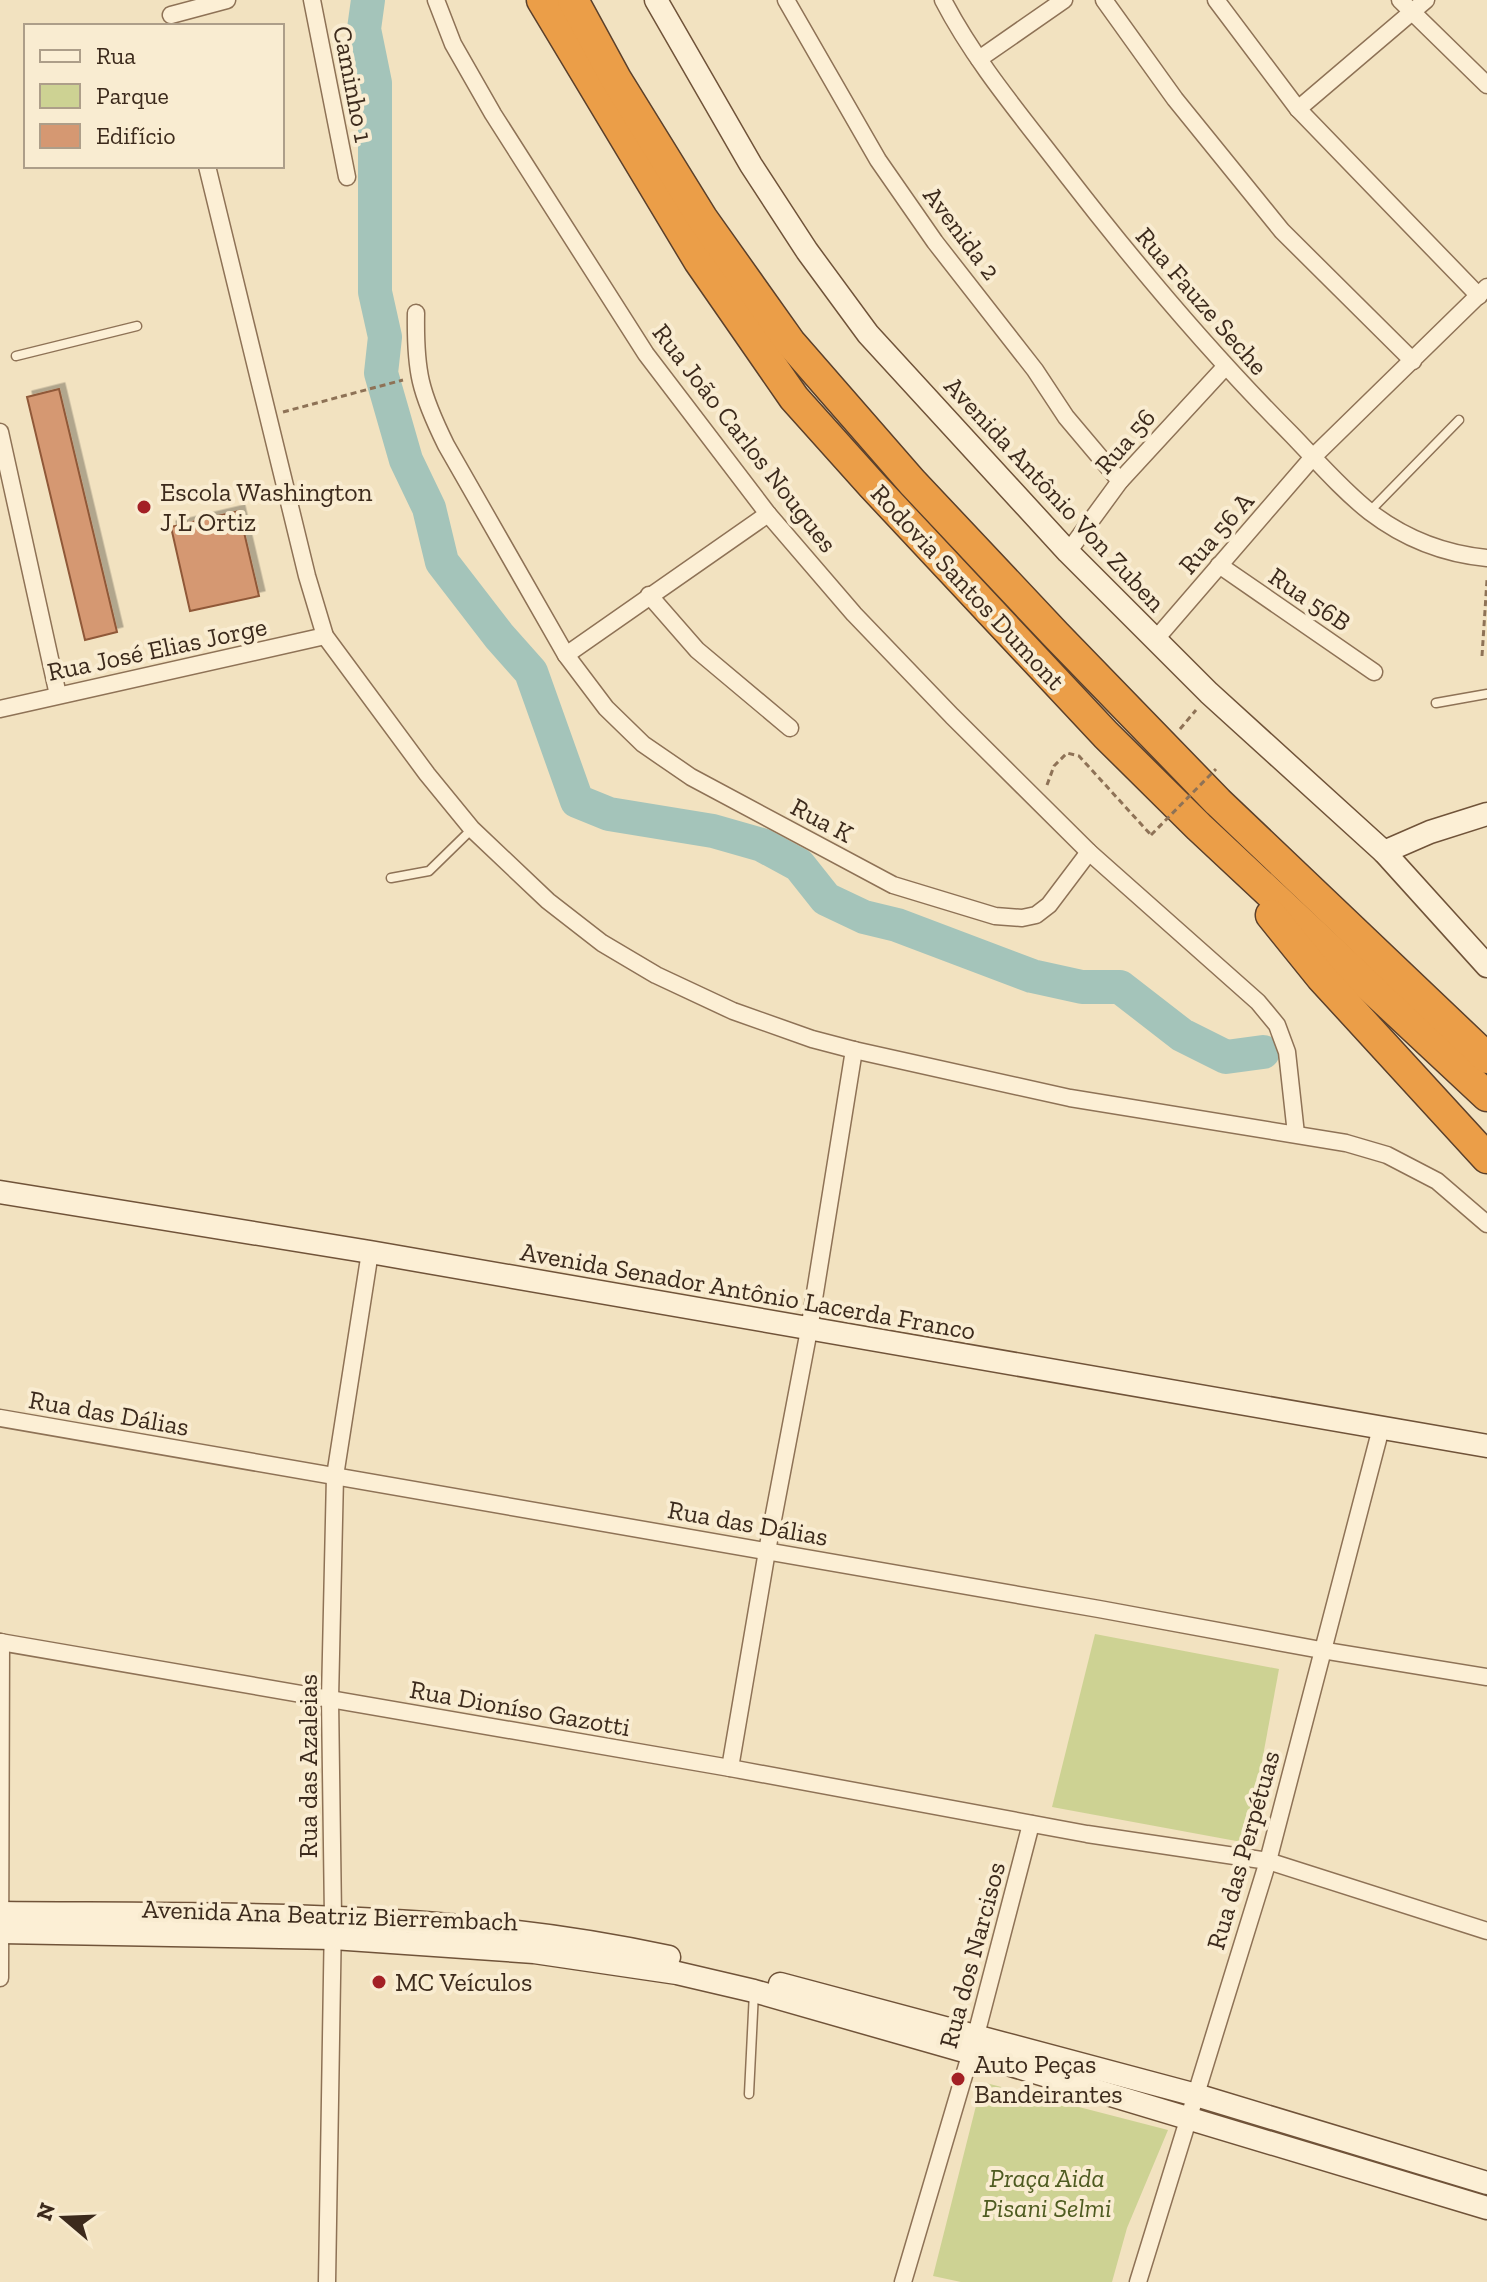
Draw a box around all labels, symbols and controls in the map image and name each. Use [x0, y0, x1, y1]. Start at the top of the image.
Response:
street label: Caminho 1 [326, 23, 380, 145]
legend [24, 24, 284, 168]
text: Rua [96, 41, 136, 70]
text: Parque [96, 81, 169, 110]
text: Edifício [96, 121, 176, 150]
street label: Avenida 2 [916, 180, 1008, 286]
street label: Rua Fauze Seche [1129, 221, 1275, 381]
street label: Rua João Carlos Nougues [646, 317, 844, 559]
street label: Avenida Antônio Von Zuben [938, 370, 1172, 618]
street label: Rua 56 [1088, 402, 1162, 480]
place label: Escola Washington J L Ortiz [160, 476, 373, 538]
street label: Rodovia Santos Dumont [864, 477, 1072, 697]
street label: Rua 56 A [1172, 485, 1261, 581]
marker: Escola Washington J L Ortiz [135, 498, 153, 516]
street label: Rua 56B [1263, 560, 1357, 638]
street label: Rua José Elias Jorge [44, 610, 270, 688]
street label: Rua K [785, 790, 859, 850]
street label: Avenida Senador Antônio Lacerda Franco [518, 1235, 978, 1347]
street label: Rua das Dálias [26, 1383, 192, 1443]
street label: Rua das Dálias [665, 1493, 831, 1553]
street label: Rua Dioníso Gazotti [407, 1673, 633, 1743]
street label: Rua das Azaleias [292, 1674, 324, 1858]
street label: Rua das Perpétuas [1199, 1747, 1287, 1953]
street label: Rua dos Narcisos [932, 1858, 1012, 2052]
street label: Avenida Ana Beatriz Bierrembach [142, 1892, 519, 1938]
place label: MC Veículos [395, 1966, 532, 1998]
marker: MC Veículos [370, 1973, 388, 1991]
place label: Auto Peças Bandeirantes [974, 2048, 1123, 2110]
marker: Auto Peças Bandeirantes [949, 2070, 967, 2088]
park label: Praça Aida Pisani Selmi [982, 2162, 1112, 2224]
north arrow [24, 2178, 104, 2258]
text: N [30, 2199, 61, 2224]

